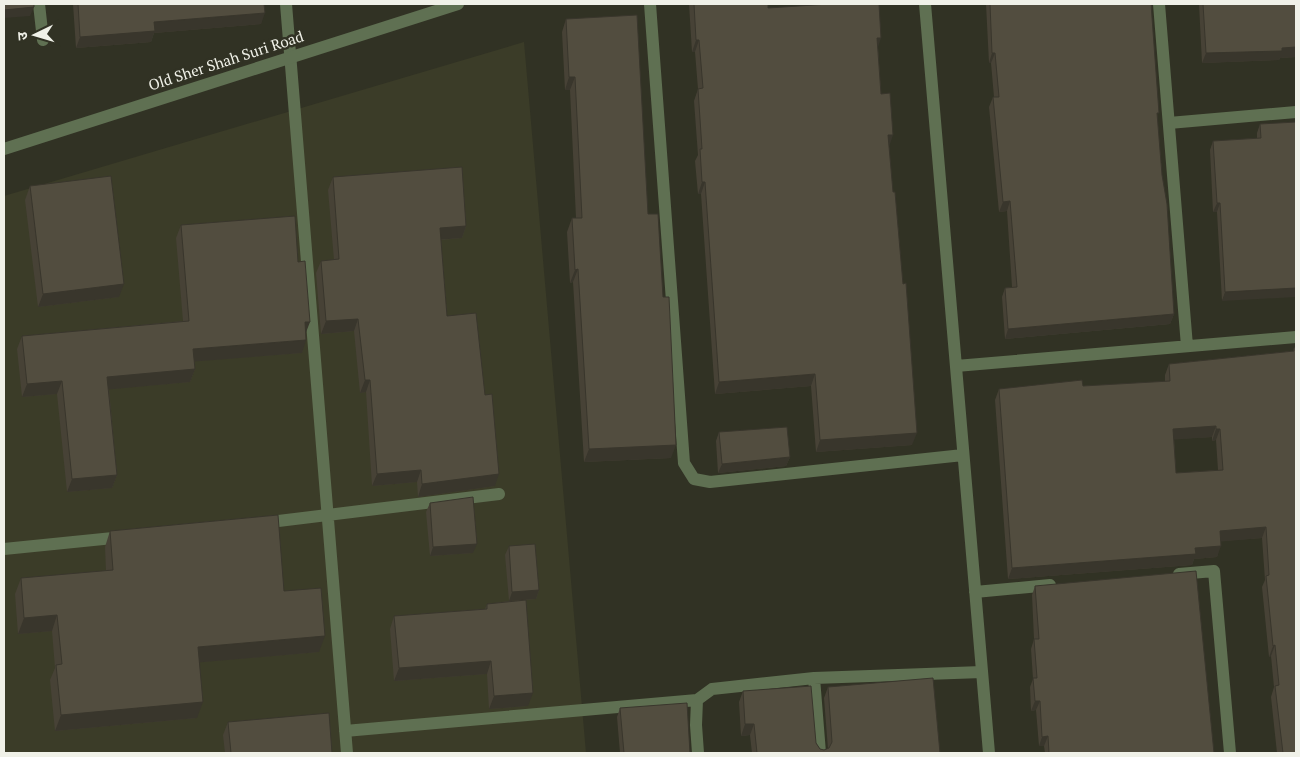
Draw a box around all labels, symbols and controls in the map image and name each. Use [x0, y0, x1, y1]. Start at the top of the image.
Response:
north arrow [10, 10, 60, 60]
street label: Old Sher Shah Suri Road [145, 25, 306, 95]
text: उ [12, 30, 31, 41]

